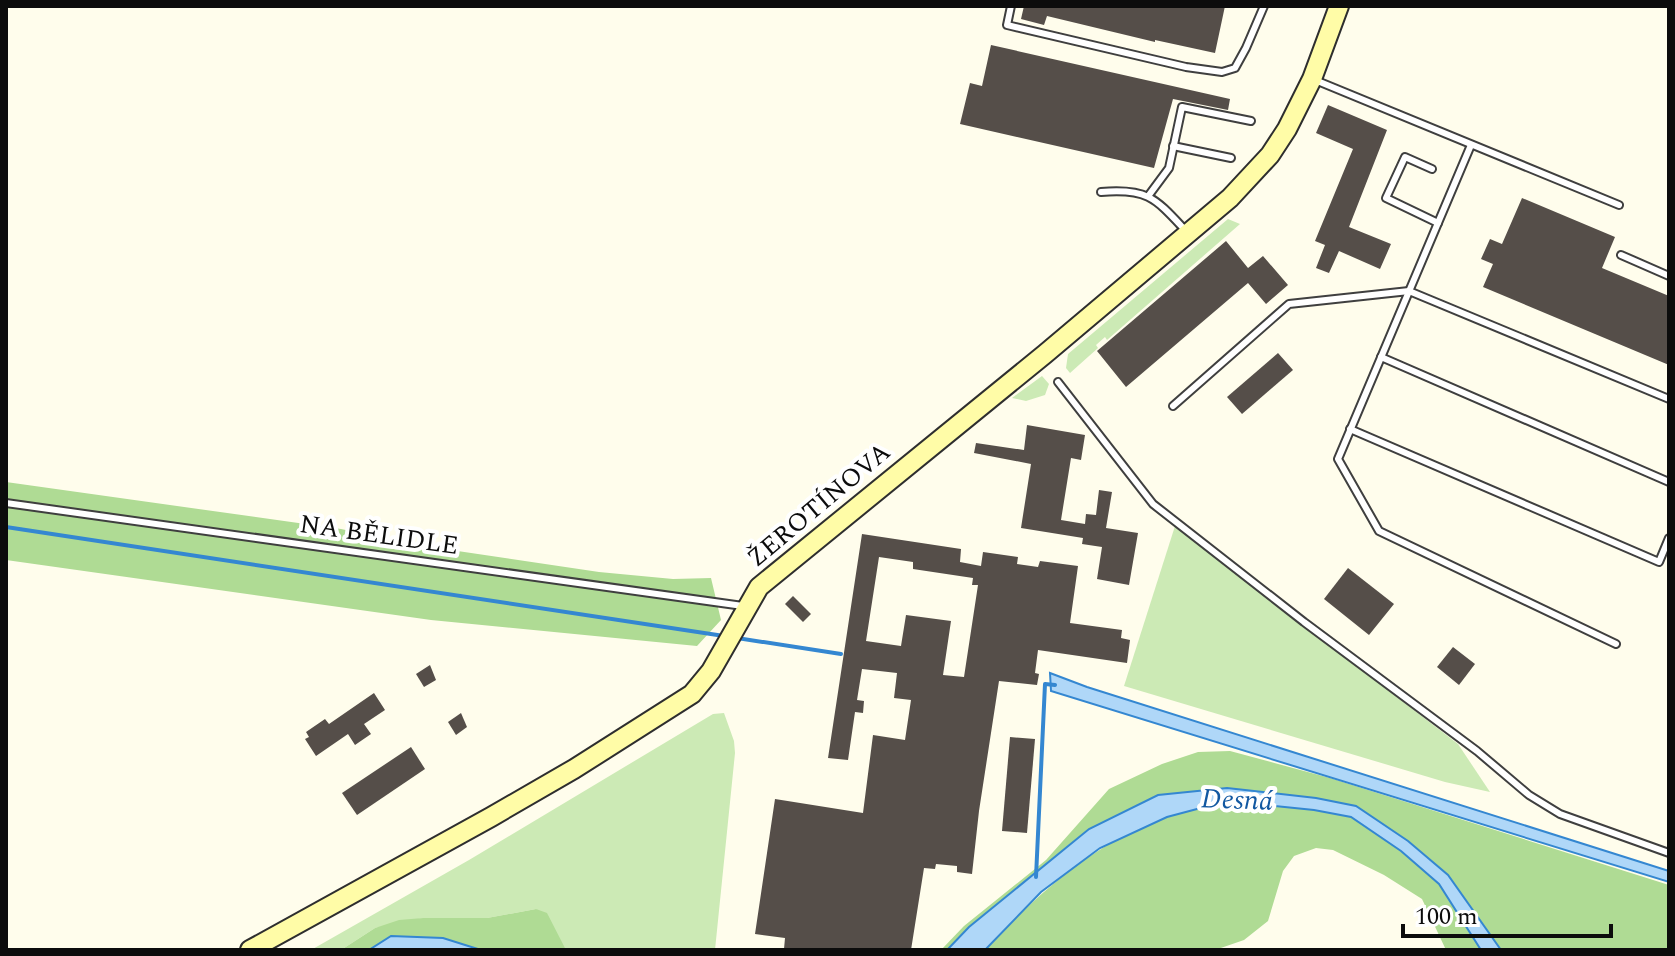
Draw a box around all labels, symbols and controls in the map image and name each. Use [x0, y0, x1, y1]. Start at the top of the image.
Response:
street label: ŽEROTÍNOVA [738, 433, 900, 577]
street label: NA BĚLIDLE [297, 504, 461, 566]
water label: Desná [1200, 777, 1274, 823]
scale bar [1403, 888, 1611, 938]
text: 100 m [1415, 899, 1478, 935]

